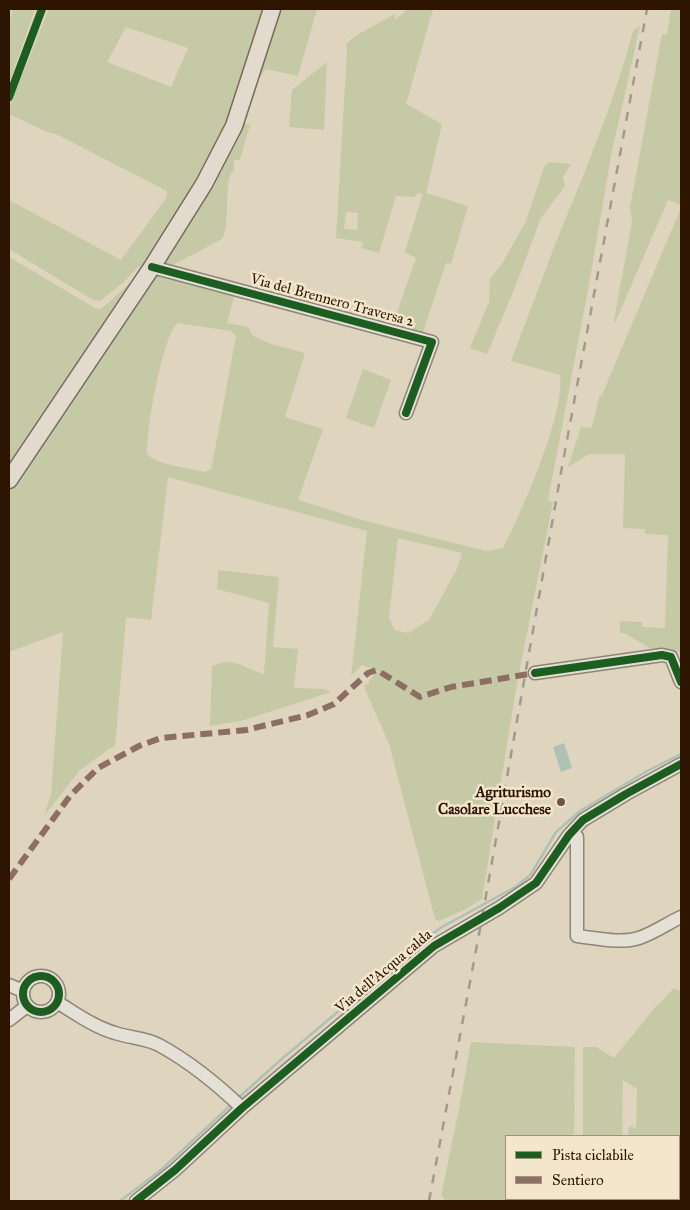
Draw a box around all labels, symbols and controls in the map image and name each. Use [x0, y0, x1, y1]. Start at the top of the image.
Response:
street label: Via del Brennero Traversa 2 [248, 270, 416, 332]
place label: Agriturismo Casolare Lucchese [438, 784, 551, 819]
marker: Agriturismo Casolare Lucchese [555, 796, 567, 808]
street label: Via dell'Acqua calda [332, 926, 436, 1018]
legend [505, 1135, 680, 1200]
text: Pista ciclabile [552, 1146, 634, 1164]
text: Sentiero [552, 1171, 604, 1189]

